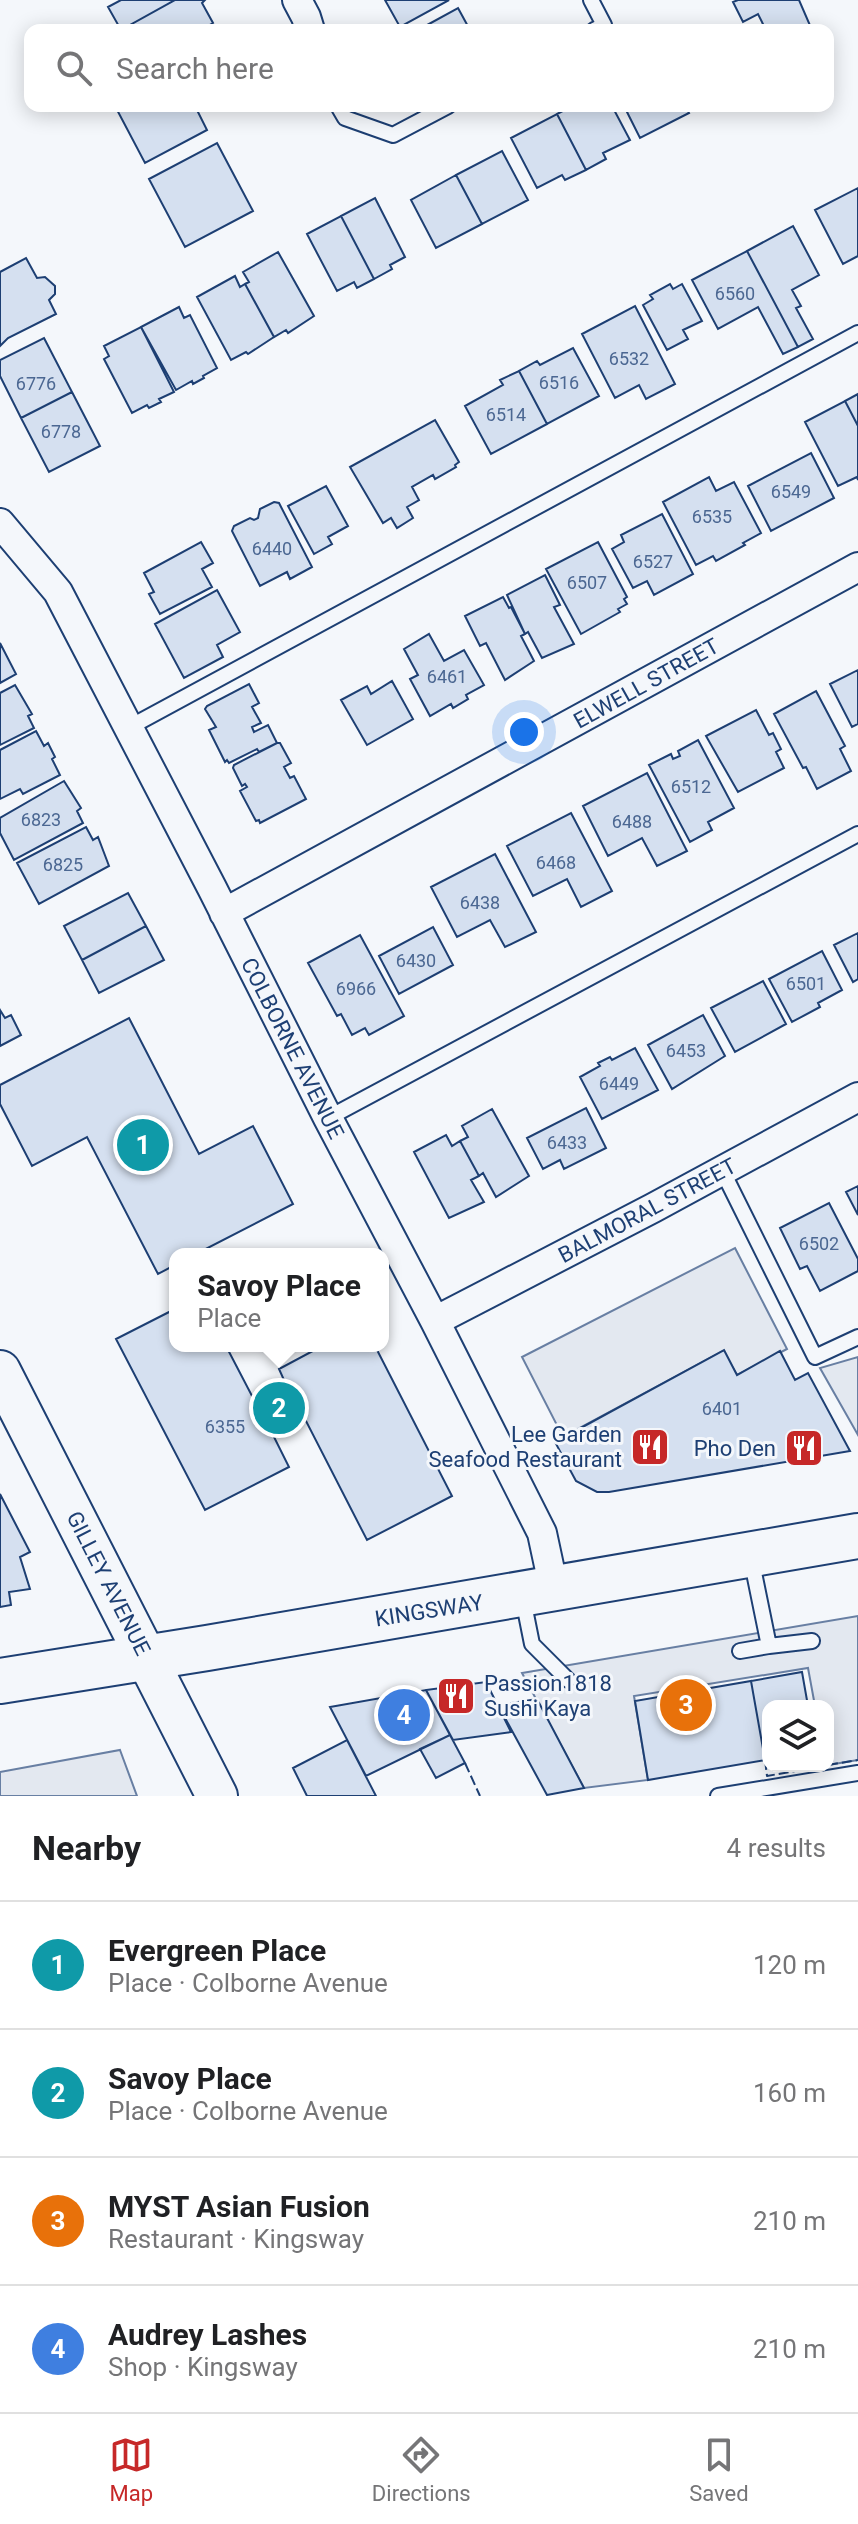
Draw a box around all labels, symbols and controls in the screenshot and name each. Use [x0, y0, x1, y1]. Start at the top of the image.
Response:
search box [24, 24, 834, 112]
icon: search [52, 46, 96, 90]
text: Search here [116, 51, 274, 86]
house number: 6560 [715, 283, 755, 304]
house number: 6532 [609, 348, 649, 369]
house number: 6516 [539, 372, 579, 393]
house number: 6776 [16, 373, 56, 394]
house number: 6514 [486, 404, 526, 425]
house number: 6778 [41, 421, 81, 442]
house number: 6549 [771, 481, 811, 502]
house number: 6535 [692, 506, 732, 527]
house number: 6440 [252, 538, 292, 559]
house number: 6527 [633, 551, 673, 572]
house number: 6507 [567, 572, 607, 593]
street label: ELWELL STREET [569, 633, 723, 734]
house number: 6461 [427, 666, 467, 687]
your location [504, 712, 544, 752]
house number: 6512 [671, 776, 711, 797]
house number: 6823 [21, 809, 61, 830]
house number: 6488 [612, 811, 652, 832]
house number: 6468 [536, 852, 576, 873]
house number: 6825 [43, 854, 83, 875]
house number: 6438 [460, 892, 500, 913]
house number: 6430 [396, 950, 436, 971]
street label: COLBORNE AVENUE [236, 954, 349, 1143]
house number: 6501 [786, 973, 826, 994]
house number: 6966 [336, 978, 376, 999]
house number: 6453 [666, 1040, 706, 1061]
house number: 6449 [599, 1073, 639, 1094]
pin: 1 [117, 1115, 169, 1175]
house number: 6433 [547, 1132, 587, 1153]
street label: BALMORAL STREET [554, 1153, 740, 1268]
house number: 6502 [799, 1233, 839, 1254]
popup [169, 1248, 389, 1352]
text: Savoy Place [197, 1268, 361, 1303]
text: Place [197, 1303, 261, 1333]
pin: 2 [253, 1378, 305, 1438]
house number: 6401 [702, 1398, 742, 1419]
house number: 6355 [205, 1416, 245, 1437]
place label: Lee Garden Seafood Restaurant [428, 1422, 622, 1472]
restaurant icon: Lee Garden Seafood Restaurant [629, 1426, 671, 1468]
restaurant icon: Pho Den [783, 1427, 825, 1469]
place label: Pho Den [694, 1436, 776, 1461]
street label: GILLEY AVENUE [61, 1507, 156, 1659]
street label: KINGSWAY [373, 1589, 486, 1631]
place label: Passion1818 Sushi Kaya [484, 1671, 612, 1721]
restaurant icon: Passion1818 Sushi Kaya [435, 1675, 477, 1717]
pin: 3 [660, 1675, 712, 1735]
pin: 4 [378, 1685, 430, 1745]
map controls [762, 1700, 834, 1772]
button: layers [762, 1700, 834, 1772]
text: Nearby [32, 1828, 141, 1868]
text: 4 results [727, 1833, 826, 1863]
text: Evergreen Place [108, 1933, 326, 1968]
text: 1 [51, 1950, 65, 1980]
text: 120 m [753, 1950, 826, 1980]
text: Place · Colborne Avenue [108, 1968, 388, 1998]
text: Savoy Place [108, 2061, 272, 2096]
text: 2 [51, 2078, 65, 2108]
text: 160 m [753, 2078, 826, 2108]
text: Place · Colborne Avenue [108, 2096, 388, 2126]
text: MYST Asian Fusion [108, 2189, 370, 2224]
text: 3 [51, 2206, 65, 2236]
text: 210 m [753, 2206, 826, 2236]
text: Restaurant · Kingsway [108, 2224, 364, 2254]
text: Audrey Lashes [108, 2317, 307, 2352]
text: 4 [51, 2334, 65, 2364]
text: 210 m [753, 2334, 826, 2364]
text: Shop · Kingsway [108, 2352, 298, 2382]
tab: Map [109, 2433, 153, 2506]
tab: Directions [372, 2433, 471, 2506]
tab: Saved [689, 2433, 749, 2506]

